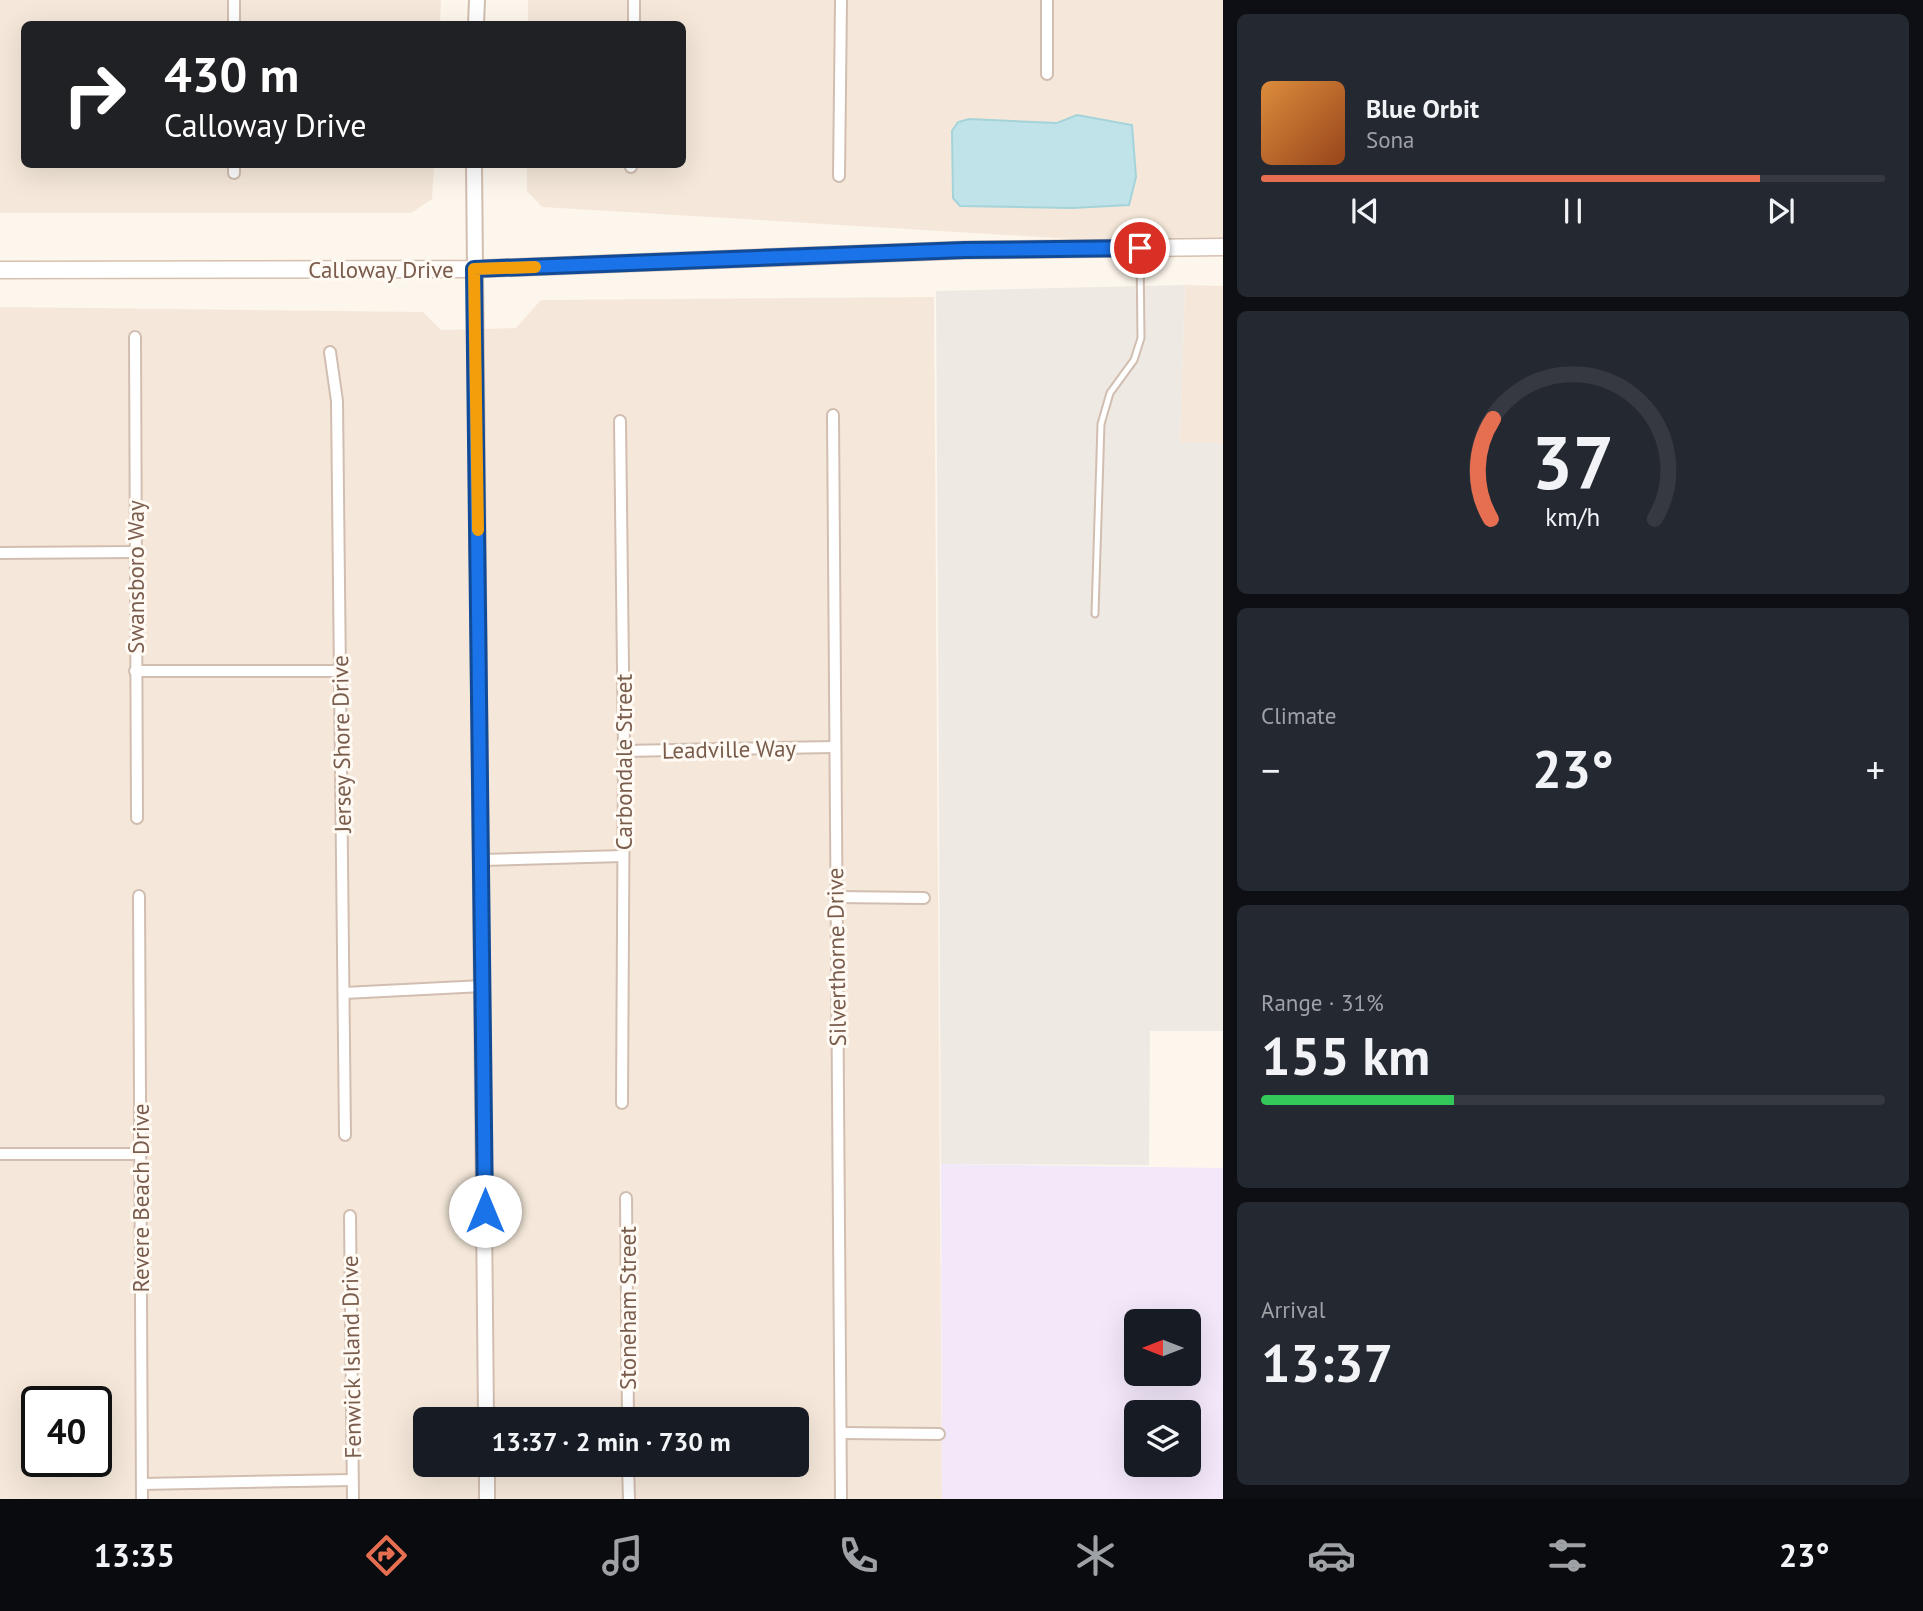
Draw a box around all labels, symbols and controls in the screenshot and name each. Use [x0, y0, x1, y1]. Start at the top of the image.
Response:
text: 430 m [164, 42, 299, 106]
icon: right [49, 49, 140, 140]
text: Blue Orbit [1366, 92, 1479, 125]
text: Calloway Drive [164, 104, 367, 146]
text: Sona [1366, 125, 1415, 154]
icon: previous [1346, 192, 1384, 230]
icon: pause [1554, 192, 1592, 230]
icon: next [1762, 192, 1800, 230]
pin [1110, 218, 1170, 278]
icon: arrive [1121, 229, 1159, 267]
street label: Calloway Drive [308, 255, 454, 284]
text: 37 [1532, 415, 1614, 509]
street label: Swansboro Way [121, 500, 150, 654]
text: km/h [1546, 500, 1600, 532]
street label: Jersey Shore Drive [325, 655, 357, 834]
street label: Carbondale Street [609, 674, 638, 850]
text: Climate [1261, 701, 1336, 730]
street label: Leadville Way [662, 733, 797, 765]
text: 23° [1532, 735, 1614, 802]
text: − [1261, 745, 1280, 794]
text: + [1866, 745, 1885, 794]
street label: Silverthorne Drive [820, 867, 852, 1047]
text: Range · 31% [1261, 988, 1384, 1017]
text: 155 km [1261, 1022, 1430, 1089]
street label: Revere Beach Drive [126, 1103, 155, 1293]
position arrow [448, 1174, 522, 1248]
street label: Stoneham Street [613, 1226, 642, 1390]
street label: Fenwick Island Drive [335, 1255, 367, 1459]
text: Arrival [1261, 1295, 1325, 1324]
north arrow [1124, 1309, 1200, 1386]
map controls [1124, 1309, 1201, 1477]
text: 13:37 [1261, 1329, 1393, 1396]
speed limit sign: 40 [21, 1386, 112, 1477]
button: layers [1124, 1400, 1201, 1477]
text: 13:37 · 2 min · 730 m [491, 1425, 731, 1458]
icon: directions [362, 1531, 411, 1580]
icon: music [598, 1531, 647, 1580]
icon: phone [834, 1531, 883, 1580]
icon: climate [1071, 1531, 1120, 1580]
icon: car [1307, 1531, 1356, 1580]
icon: filters [1543, 1531, 1592, 1580]
text: 13:35 [94, 1534, 175, 1576]
text: 23° [1779, 1534, 1829, 1576]

